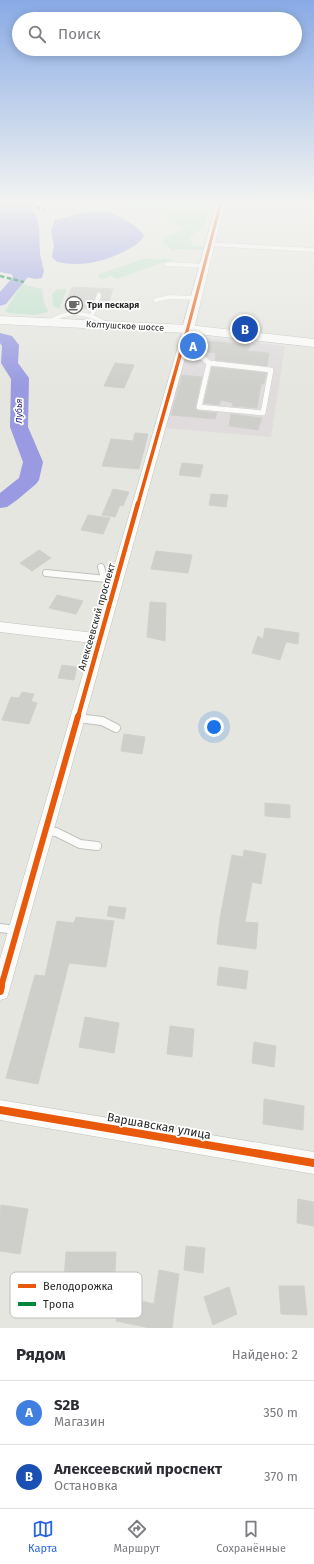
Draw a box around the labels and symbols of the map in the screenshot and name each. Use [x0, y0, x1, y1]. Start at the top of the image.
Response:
cafe icon: Три пескаря [64, 295, 84, 315]
place label: Три пескаря [87, 300, 139, 310]
pin: B [232, 314, 258, 344]
street label: Колтушское шоссе [86, 319, 164, 333]
pin: A [180, 331, 206, 361]
water label: Лубья [14, 398, 24, 424]
street label: Алексеевский проспект [76, 561, 118, 672]
your location [204, 717, 224, 737]
street label: Варшавская улица [106, 1110, 212, 1142]
legend [10, 1272, 142, 1318]
text: Велодорожка [43, 1280, 113, 1293]
text: Тропа [43, 1298, 74, 1311]

